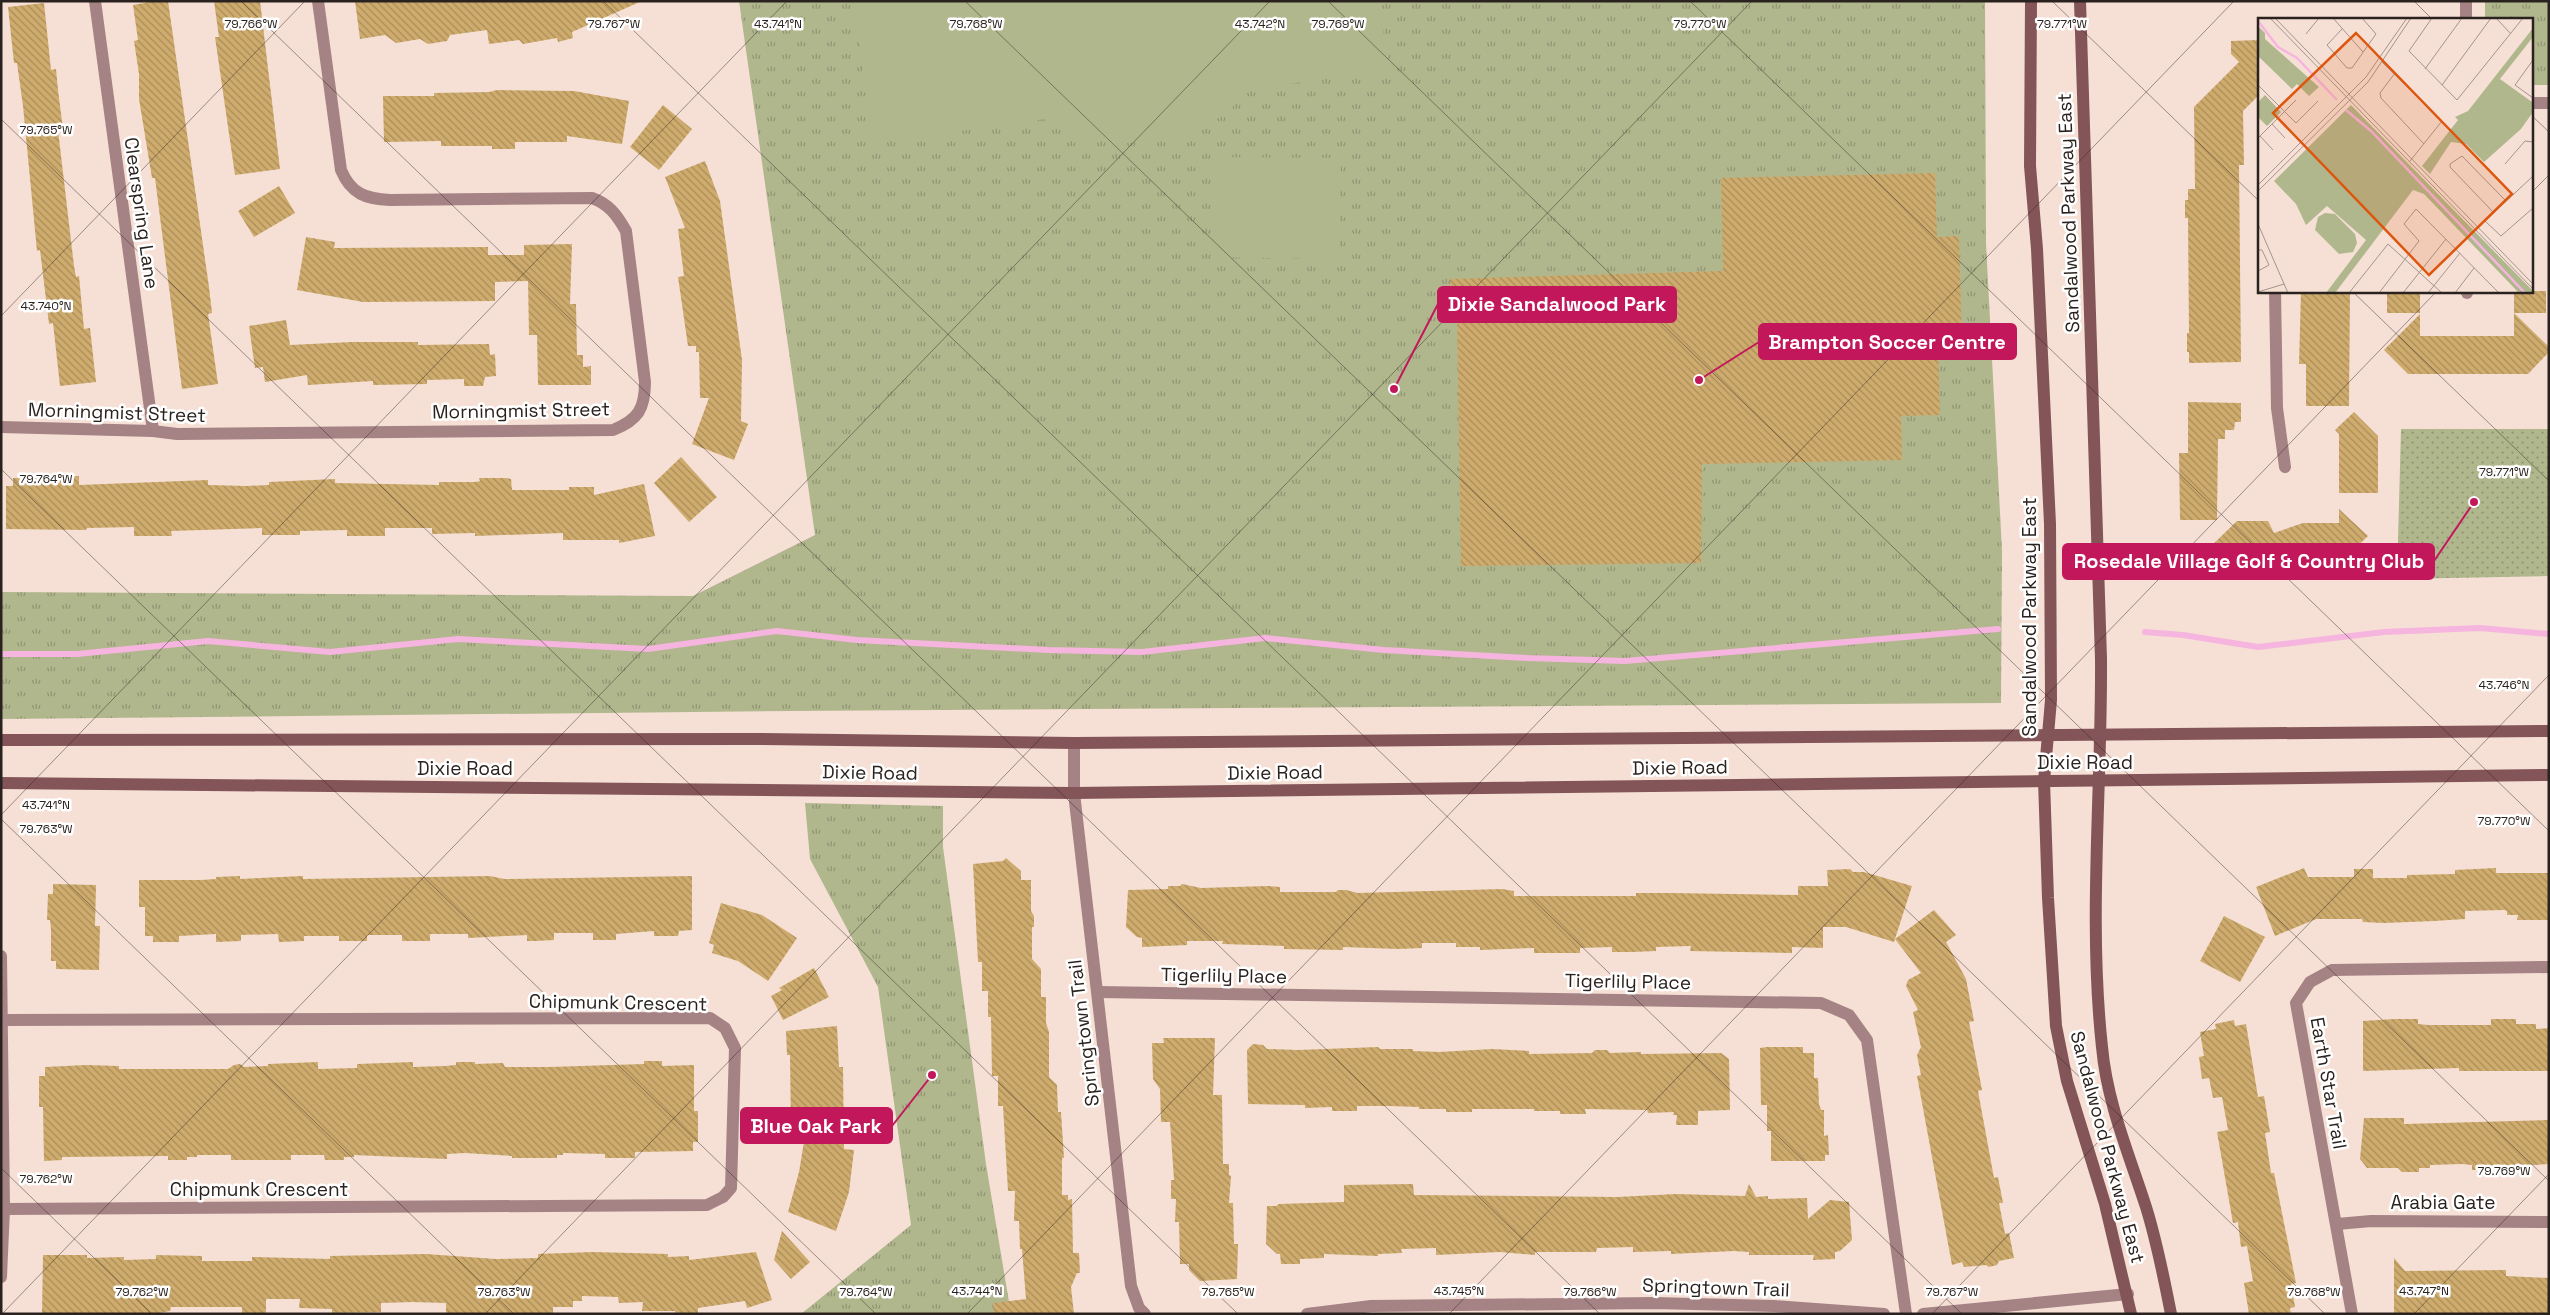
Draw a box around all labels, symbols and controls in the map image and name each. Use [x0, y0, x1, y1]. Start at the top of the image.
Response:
text: 79.766°W [224, 16, 278, 32]
text: 79.767°W [588, 16, 641, 32]
text: 43.741°N [754, 16, 802, 32]
text: 79.768°W [949, 16, 1003, 32]
text: 43.742°N [1235, 16, 1285, 32]
text: 79.769°W [1311, 16, 1365, 32]
text: 79.770°W [1674, 16, 1727, 32]
text: 79.771°W [2037, 16, 2088, 32]
inset map [2258, 18, 2532, 292]
street label: Sandalwood Parkway East [2052, 93, 2085, 333]
text: 79.765°W [20, 122, 73, 138]
street label: Clearspring Lane [118, 136, 165, 291]
callout: Dixie Sandalwood Park [1438, 287, 1676, 322]
text: Dixie Sandalwood Park [1448, 291, 1666, 317]
text: 43.740°N [20, 298, 72, 314]
callout: Brampton Soccer Centre [1759, 324, 2016, 359]
text: Brampton Soccer Centre [1768, 329, 2006, 355]
street label: Morningmist Street [432, 396, 610, 425]
street label: Morningmist Street [28, 397, 206, 428]
text: 79.771°W [2479, 464, 2530, 480]
text: 79.764°W [19, 471, 73, 487]
street label: Sandalwood Parkway East [2017, 497, 2042, 737]
callout: Rosedale Village Golf & Country Club [2063, 544, 2434, 579]
text: Rosedale Village Golf & Country Club [2074, 548, 2424, 574]
text: 43.746°N [2479, 677, 2529, 693]
street label: Dixie Road [2037, 750, 2133, 775]
street label: Dixie Road [1632, 754, 1728, 781]
street label: Dixie Road [417, 756, 513, 781]
street label: Dixie Road [822, 759, 918, 786]
street label: Dixie Road [1227, 759, 1323, 786]
text: 43.741°N [22, 797, 70, 813]
text: 79.770°W [2478, 813, 2531, 829]
text: 79.763°W [20, 821, 73, 837]
street label: Springtown Trail [1062, 958, 1105, 1108]
street label: Tigerlily Place [1161, 962, 1287, 989]
street label: Tigerlily Place [1565, 968, 1691, 995]
street label: Chipmunk Crescent [529, 988, 707, 1017]
street label: Earth Star Trail [2305, 1015, 2352, 1151]
street label: Sandalwood Parkway East [2064, 1028, 2151, 1266]
callout: Blue Oak Park [741, 1108, 892, 1143]
text: Blue Oak Park [750, 1113, 882, 1139]
text: 79.769°W [2477, 1163, 2531, 1179]
text: 79.762°W [20, 1171, 73, 1187]
street label: Chipmunk Crescent [170, 1177, 348, 1202]
street label: Arabia Gate [2391, 1190, 2495, 1215]
street label: Springtown Trail [1642, 1272, 1790, 1303]
text: 43.744°N [952, 1283, 1002, 1299]
text: 43.745°N [1434, 1283, 1484, 1299]
text: 43.747°N [2399, 1283, 2449, 1299]
text: 79.762°W [116, 1284, 169, 1300]
text: 79.763°W [478, 1284, 531, 1300]
text: 79.764°W [839, 1284, 893, 1300]
text: 79.765°W [1202, 1284, 1255, 1300]
text: 79.766°W [1563, 1284, 1617, 1300]
text: 79.767°W [1926, 1284, 1979, 1300]
text: 79.768°W [2287, 1284, 2341, 1300]

